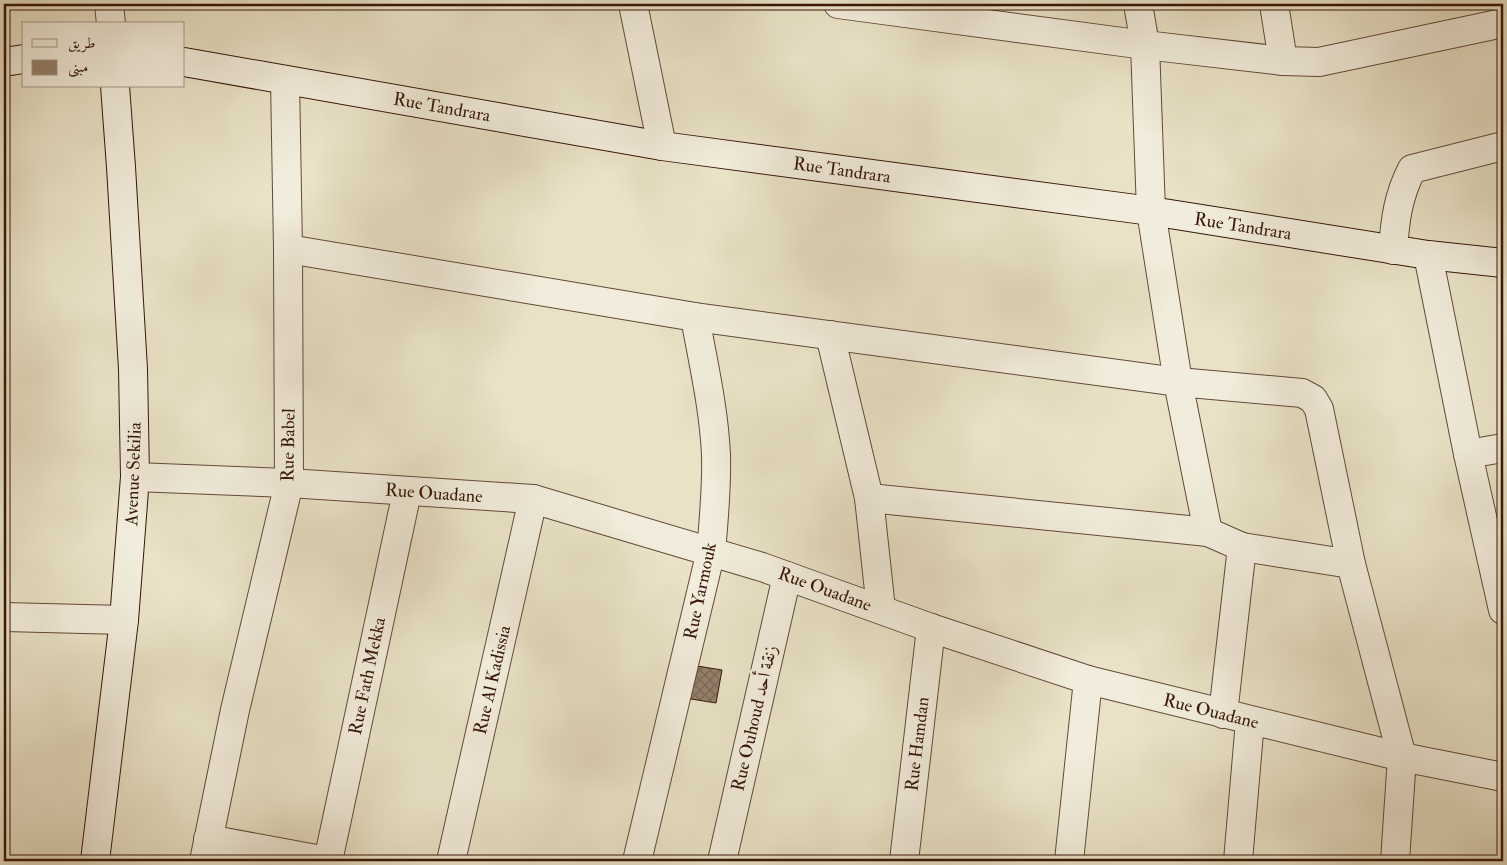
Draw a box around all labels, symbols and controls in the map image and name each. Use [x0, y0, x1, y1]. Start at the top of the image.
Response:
legend [22, 22, 185, 88]
text: طريق [68, 34, 95, 53]
text: مبنى [68, 58, 88, 78]
street label: Rue Tandrara [391, 88, 493, 127]
street label: Rue Tandrara [792, 152, 893, 189]
street label: Rue Tandrara [1193, 207, 1294, 246]
street label: Rue Babel [276, 408, 301, 482]
street label: Avenue Sekilia [120, 421, 147, 527]
street label: Rue Ouadane [384, 479, 484, 508]
street label: Rue Yarmouk [679, 540, 722, 642]
street label: Rue Ouadane [775, 562, 875, 617]
street label: Rue Fath Mekka [344, 615, 391, 737]
street label: Rue Al Kadissia [469, 623, 516, 737]
street label: Rue Ouhoud زنقة أحد [725, 642, 782, 793]
street label: Rue Ouadane [1161, 689, 1262, 735]
street label: Rue Hamdan [900, 696, 935, 793]

